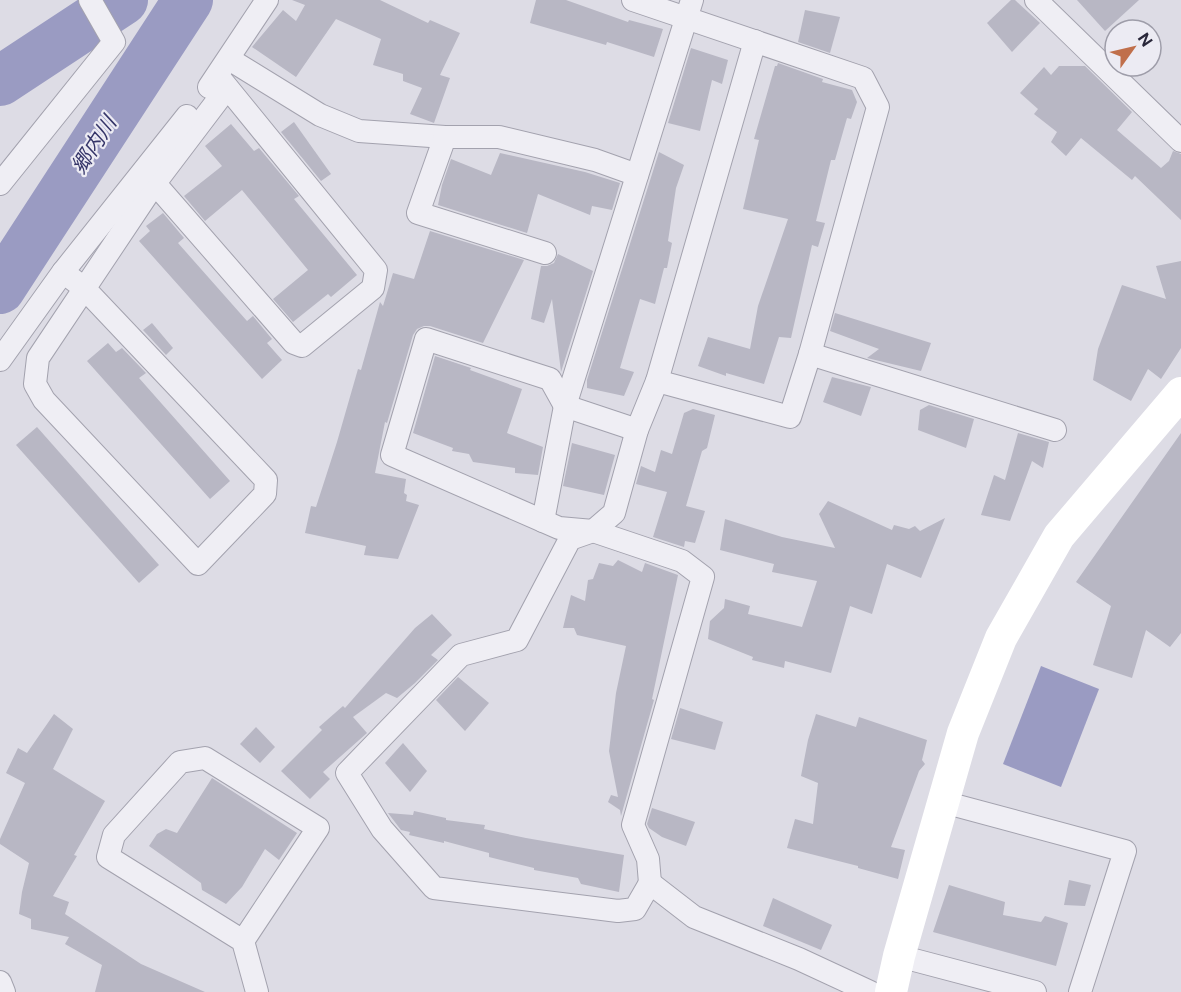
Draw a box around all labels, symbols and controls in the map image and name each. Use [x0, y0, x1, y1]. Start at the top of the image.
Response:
north arrow [1103, 18, 1163, 78]
text: N [1134, 29, 1156, 50]
water label: 郷内川 [66, 110, 122, 178]

